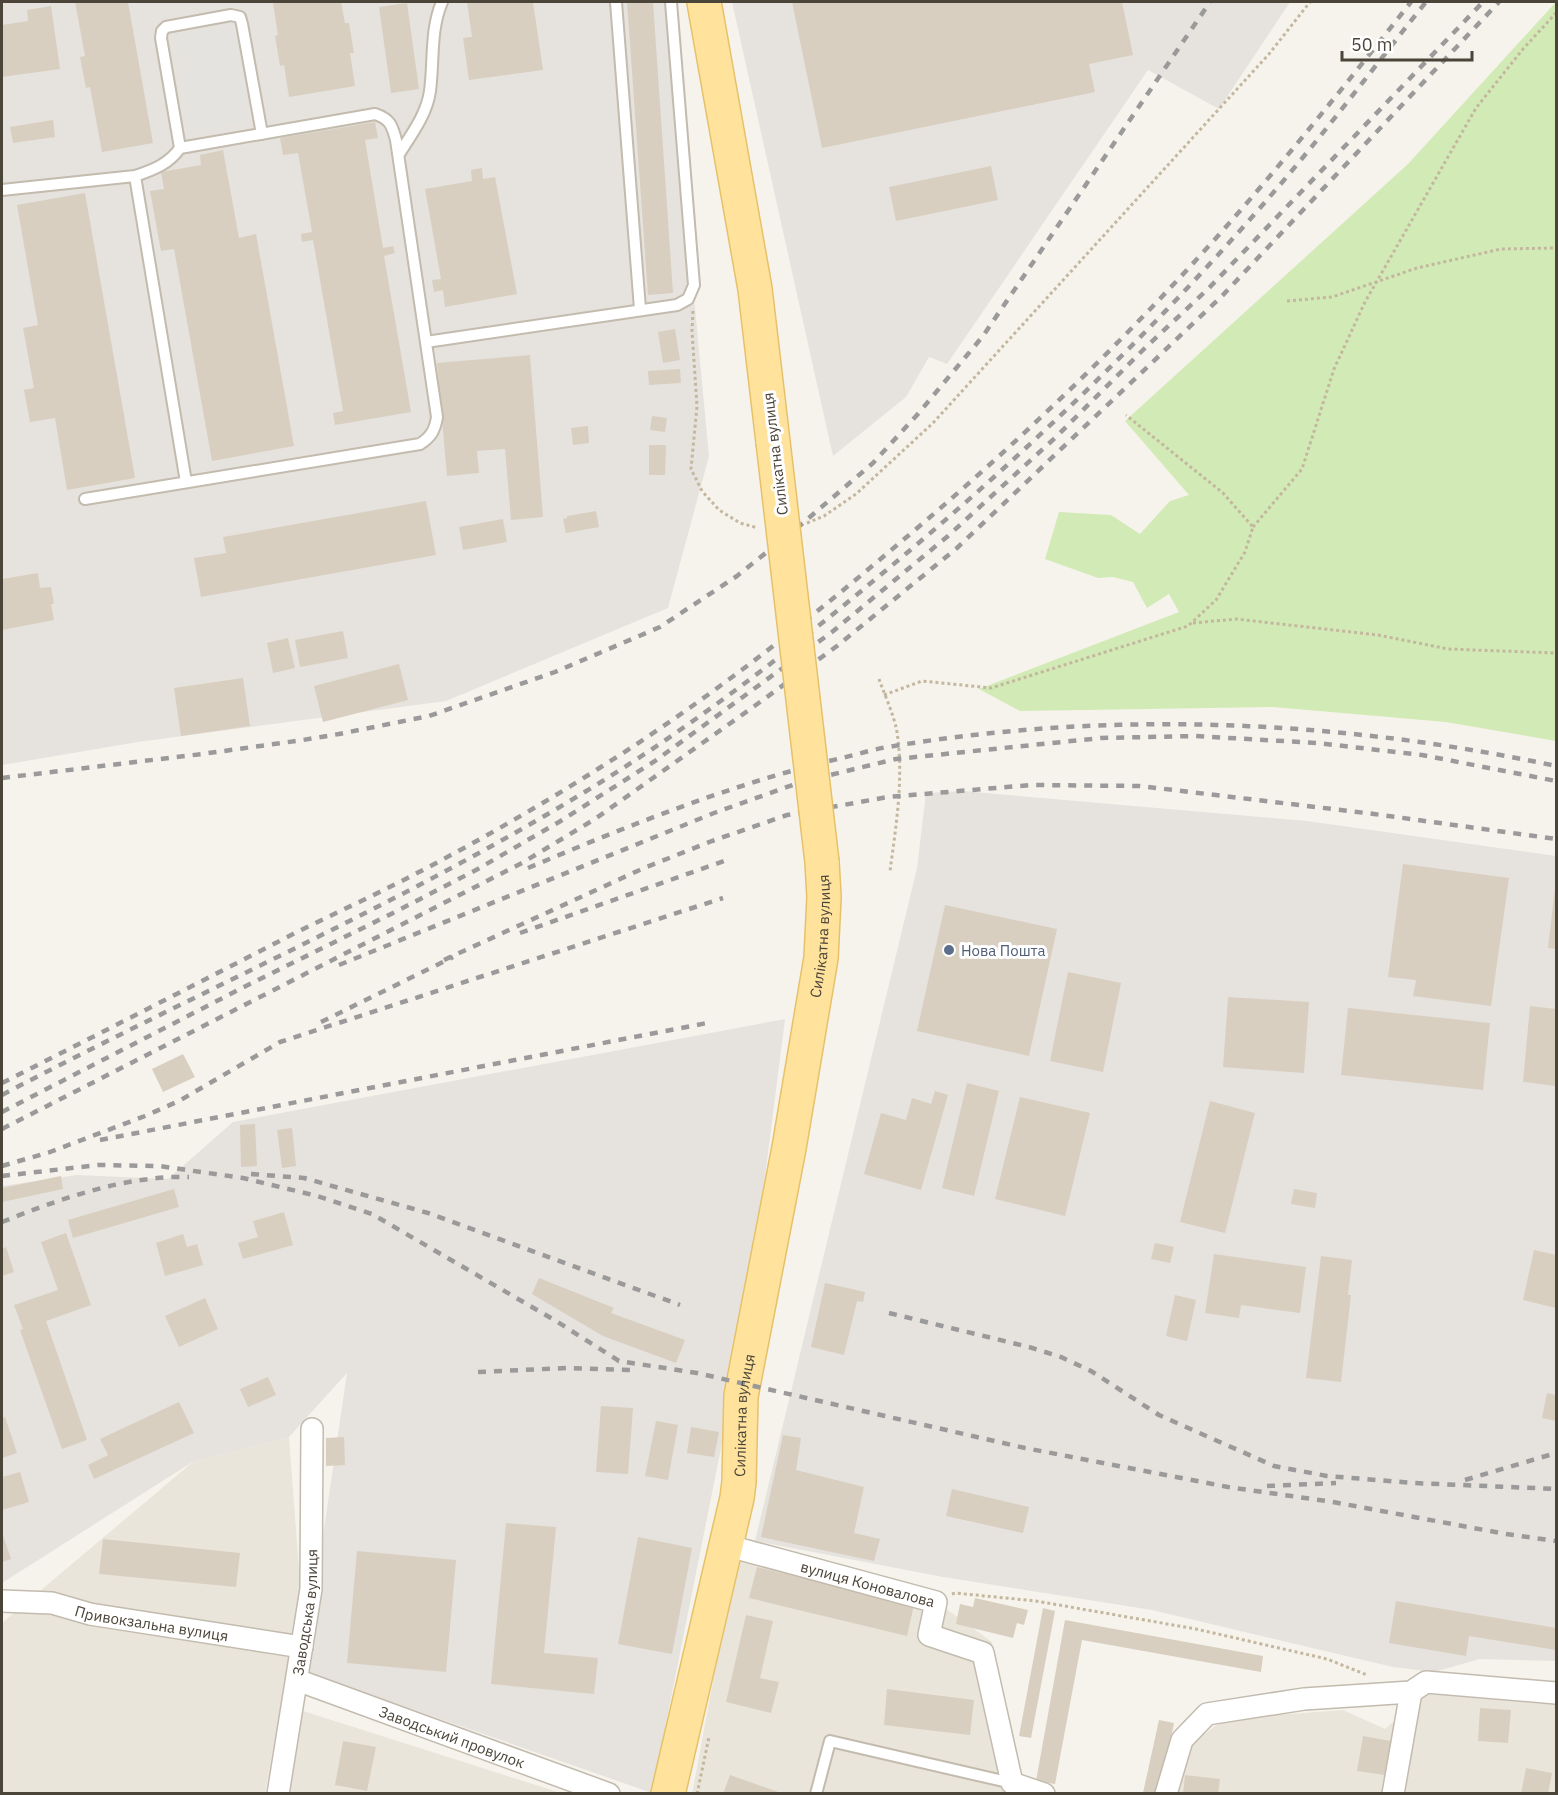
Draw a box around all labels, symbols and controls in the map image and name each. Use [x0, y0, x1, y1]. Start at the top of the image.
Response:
scale bar [1342, 24, 1472, 62]
text: 50 m [1351, 33, 1393, 56]
street label: Силікатна вулиця [758, 392, 792, 516]
street label: Силікатна вулиця [805, 874, 834, 999]
place label: Нова Пошта [961, 941, 1046, 960]
marker: Нова Пошта [942, 943, 956, 957]
street label: Силікатна вулиця [730, 1352, 758, 1477]
street label: Заводська вулиця [288, 1549, 321, 1677]
street label: вулиця Коновалова [799, 1556, 937, 1611]
street label: Привокзальна вулиця [73, 1601, 230, 1645]
street label: Заводський провулок [376, 1701, 527, 1772]

